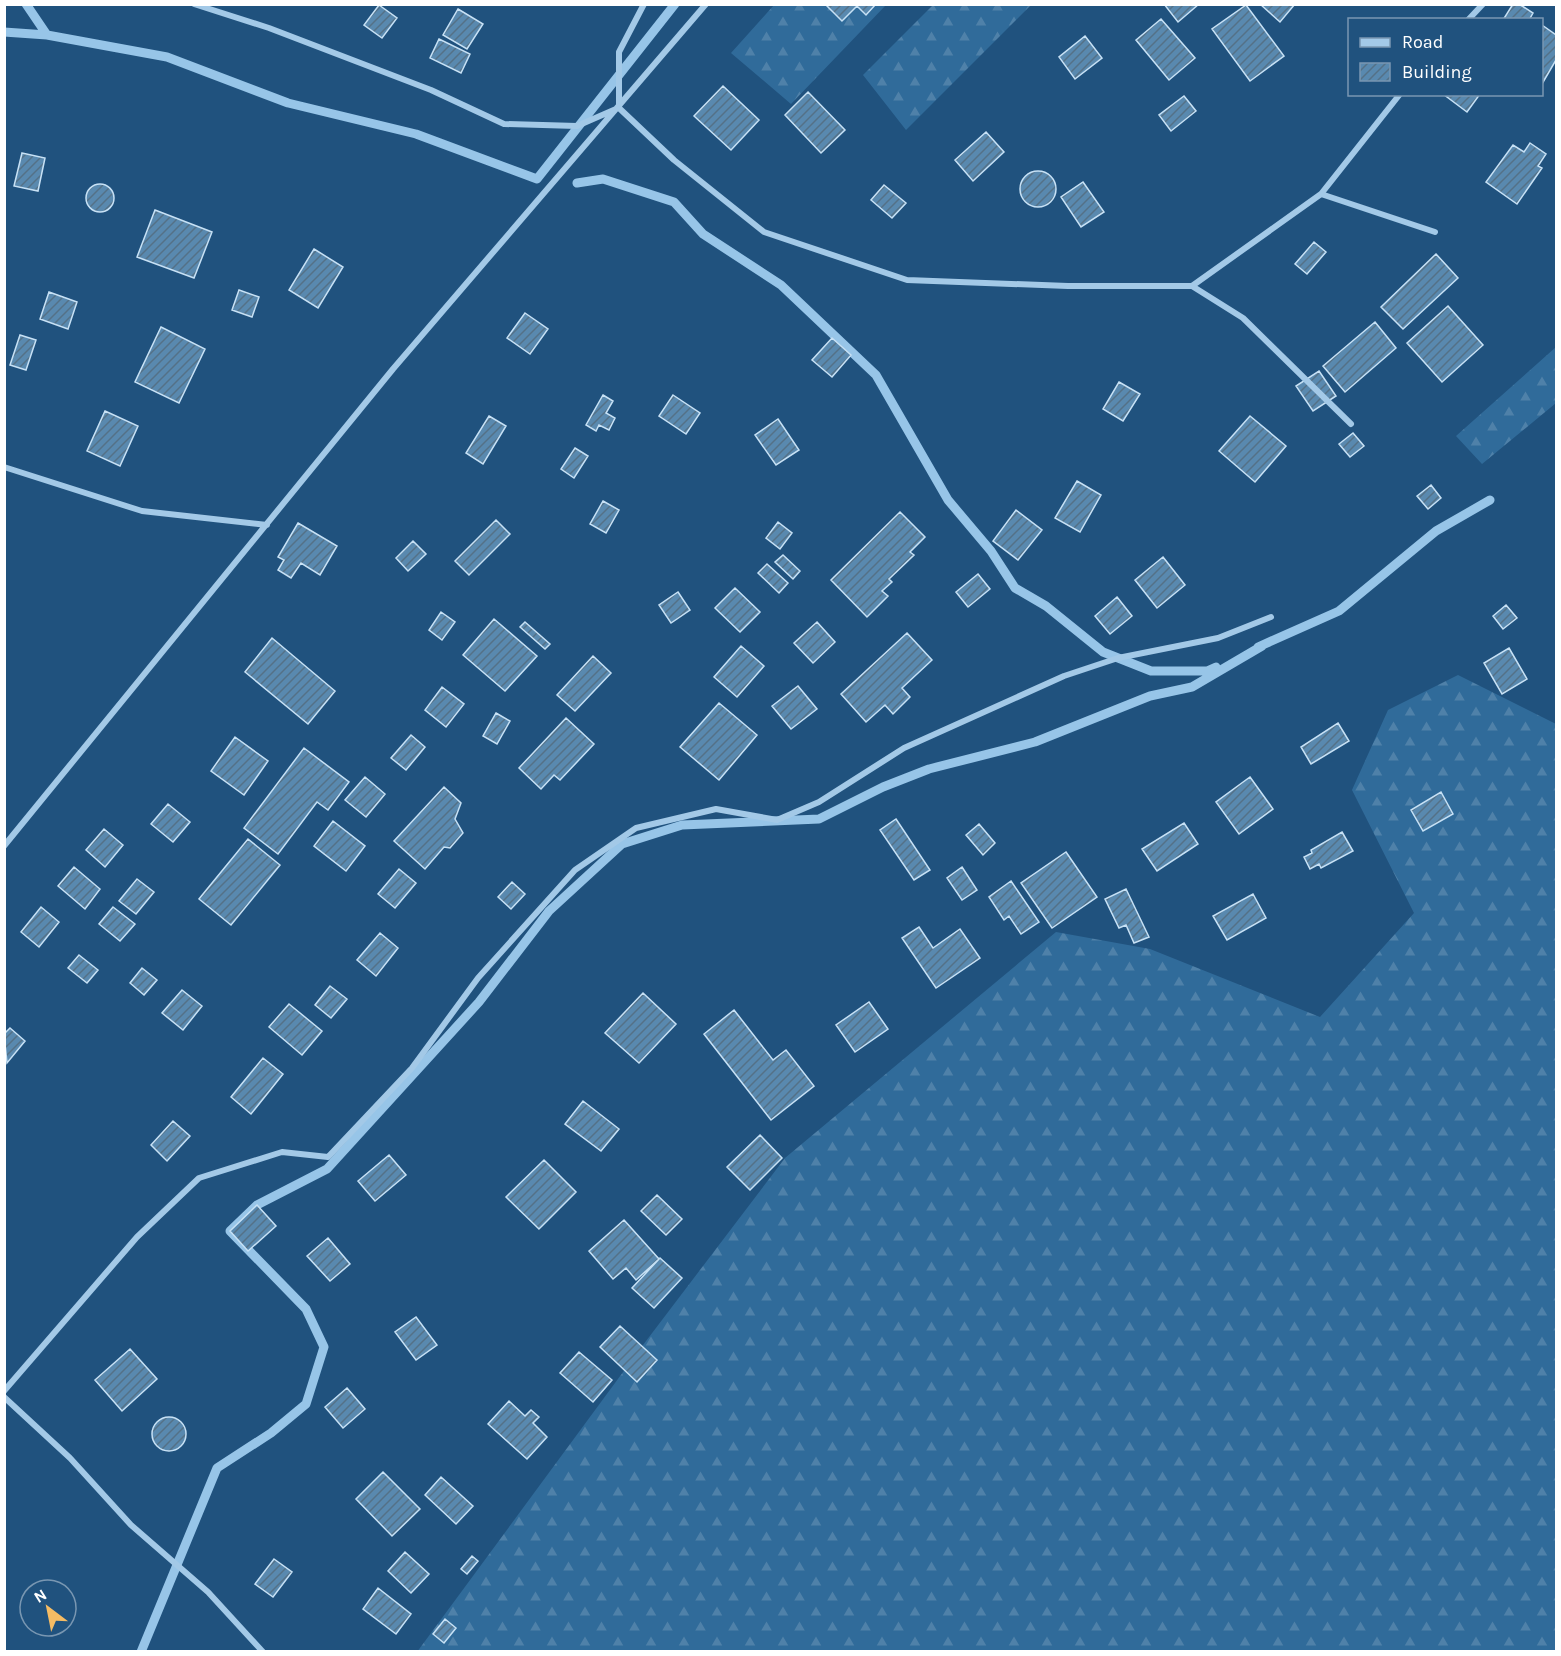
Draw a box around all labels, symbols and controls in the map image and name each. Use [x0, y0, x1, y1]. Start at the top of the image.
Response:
legend [1348, 18, 1543, 96]
text: Road [1402, 31, 1443, 53]
text: Building [1402, 61, 1472, 83]
north arrow [18, 1578, 78, 1638]
text: N [30, 1585, 50, 1607]

